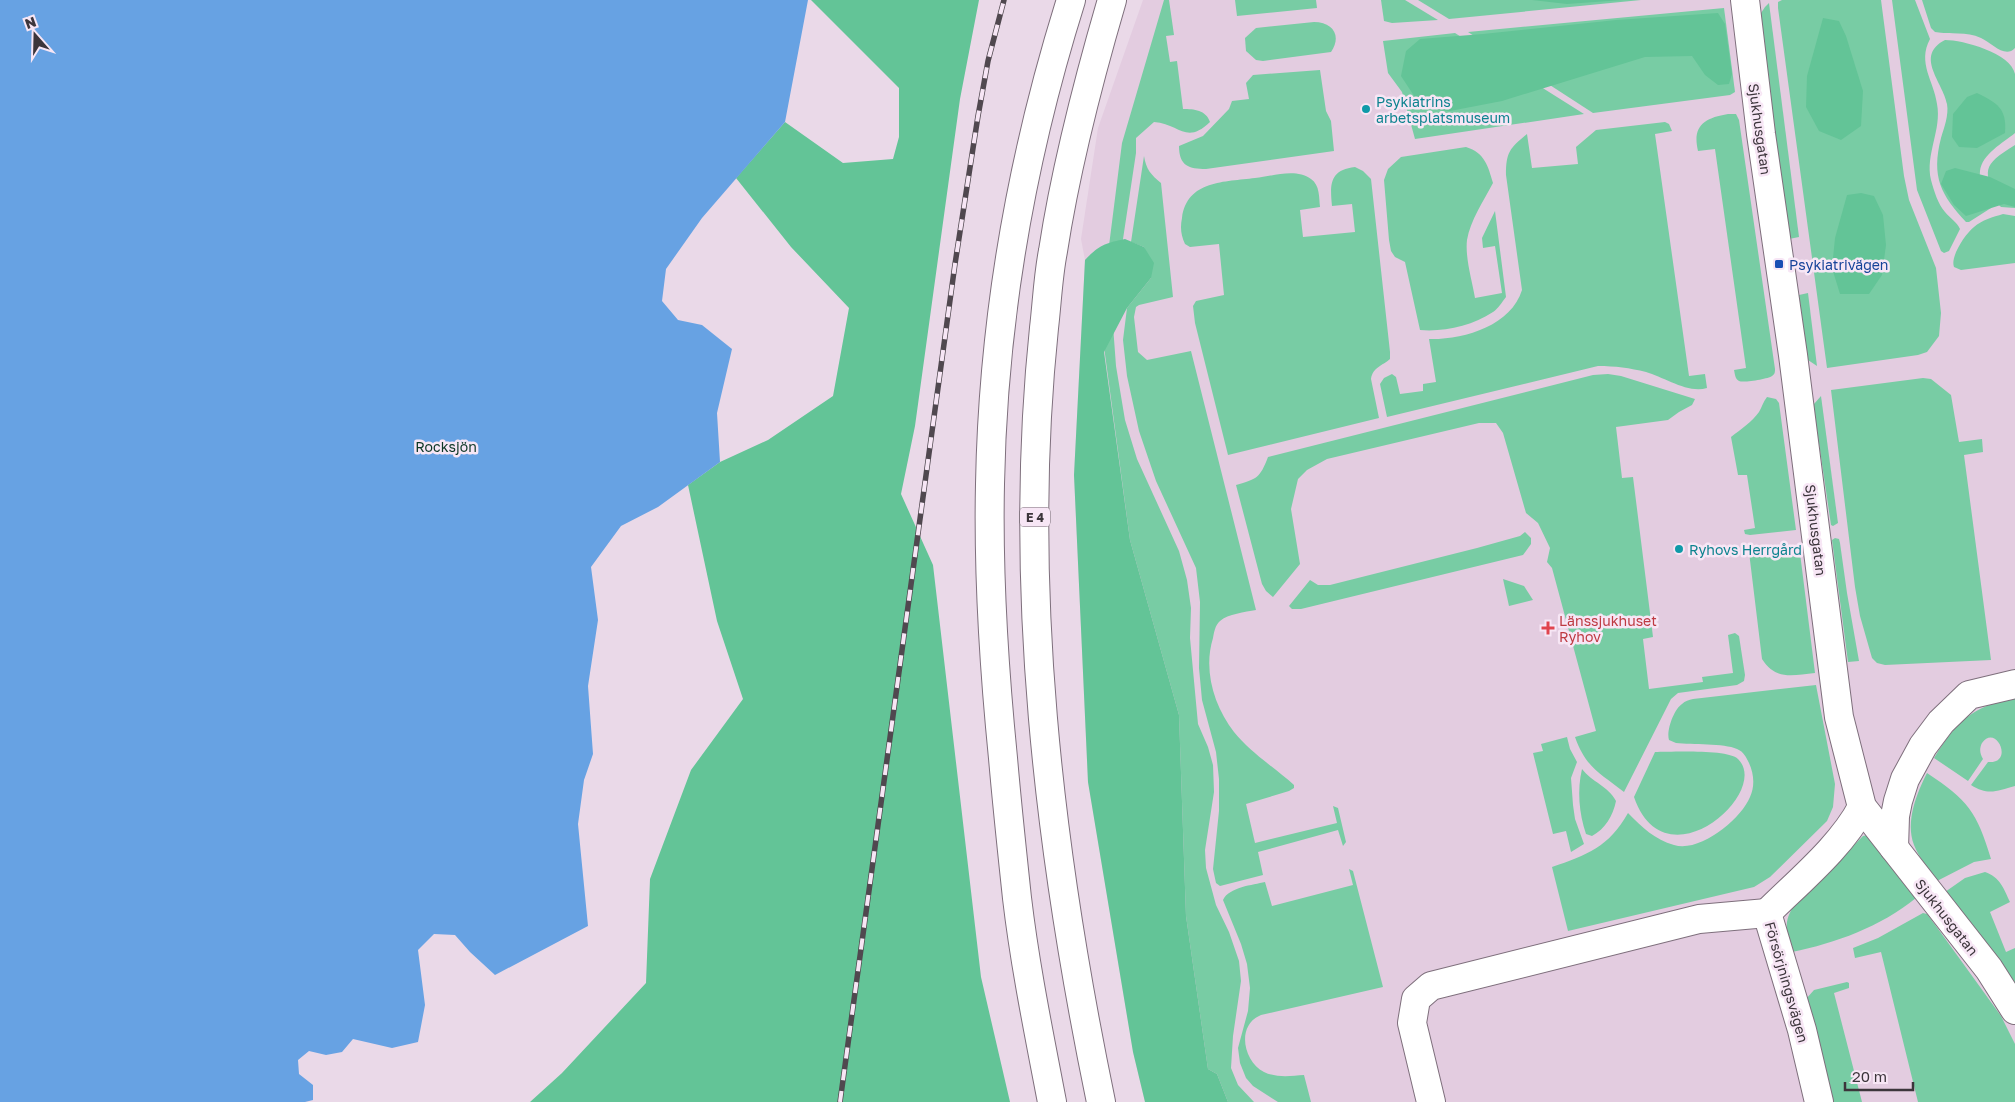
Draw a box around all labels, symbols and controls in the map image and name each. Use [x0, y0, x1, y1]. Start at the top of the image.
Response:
north arrow [10, 10, 60, 60]
text: N [22, 13, 38, 32]
street label: Sjukhusgatan [1745, 82, 1775, 176]
place label: Psykiatrins arbetsplatsmuseum [1376, 93, 1510, 126]
marker: Psykiatrins arbetsplatsmuseum [1360, 103, 1372, 115]
place label: Psykiatrivägen [1789, 256, 1888, 273]
marker: Psykiatrivägen [1773, 258, 1785, 270]
park label: Rocksjön [415, 438, 477, 455]
street label: Sjukhusgatan [1802, 483, 1830, 577]
road number: E 4 [1020, 508, 1050, 526]
place label: Ryhovs Herrgård [1689, 541, 1802, 558]
marker: Ryhovs Herrgård [1673, 543, 1685, 555]
place label: Länssjukhuset Ryhov [1559, 612, 1657, 645]
marker: Länssjukhuset Ryhov [1541, 621, 1555, 635]
street label: Sjukhusgatan [1912, 875, 1982, 959]
street label: Försörjningsvägen [1762, 920, 1812, 1044]
scale bar [1845, 1060, 1912, 1092]
text: 20 m [1852, 1067, 1887, 1085]

